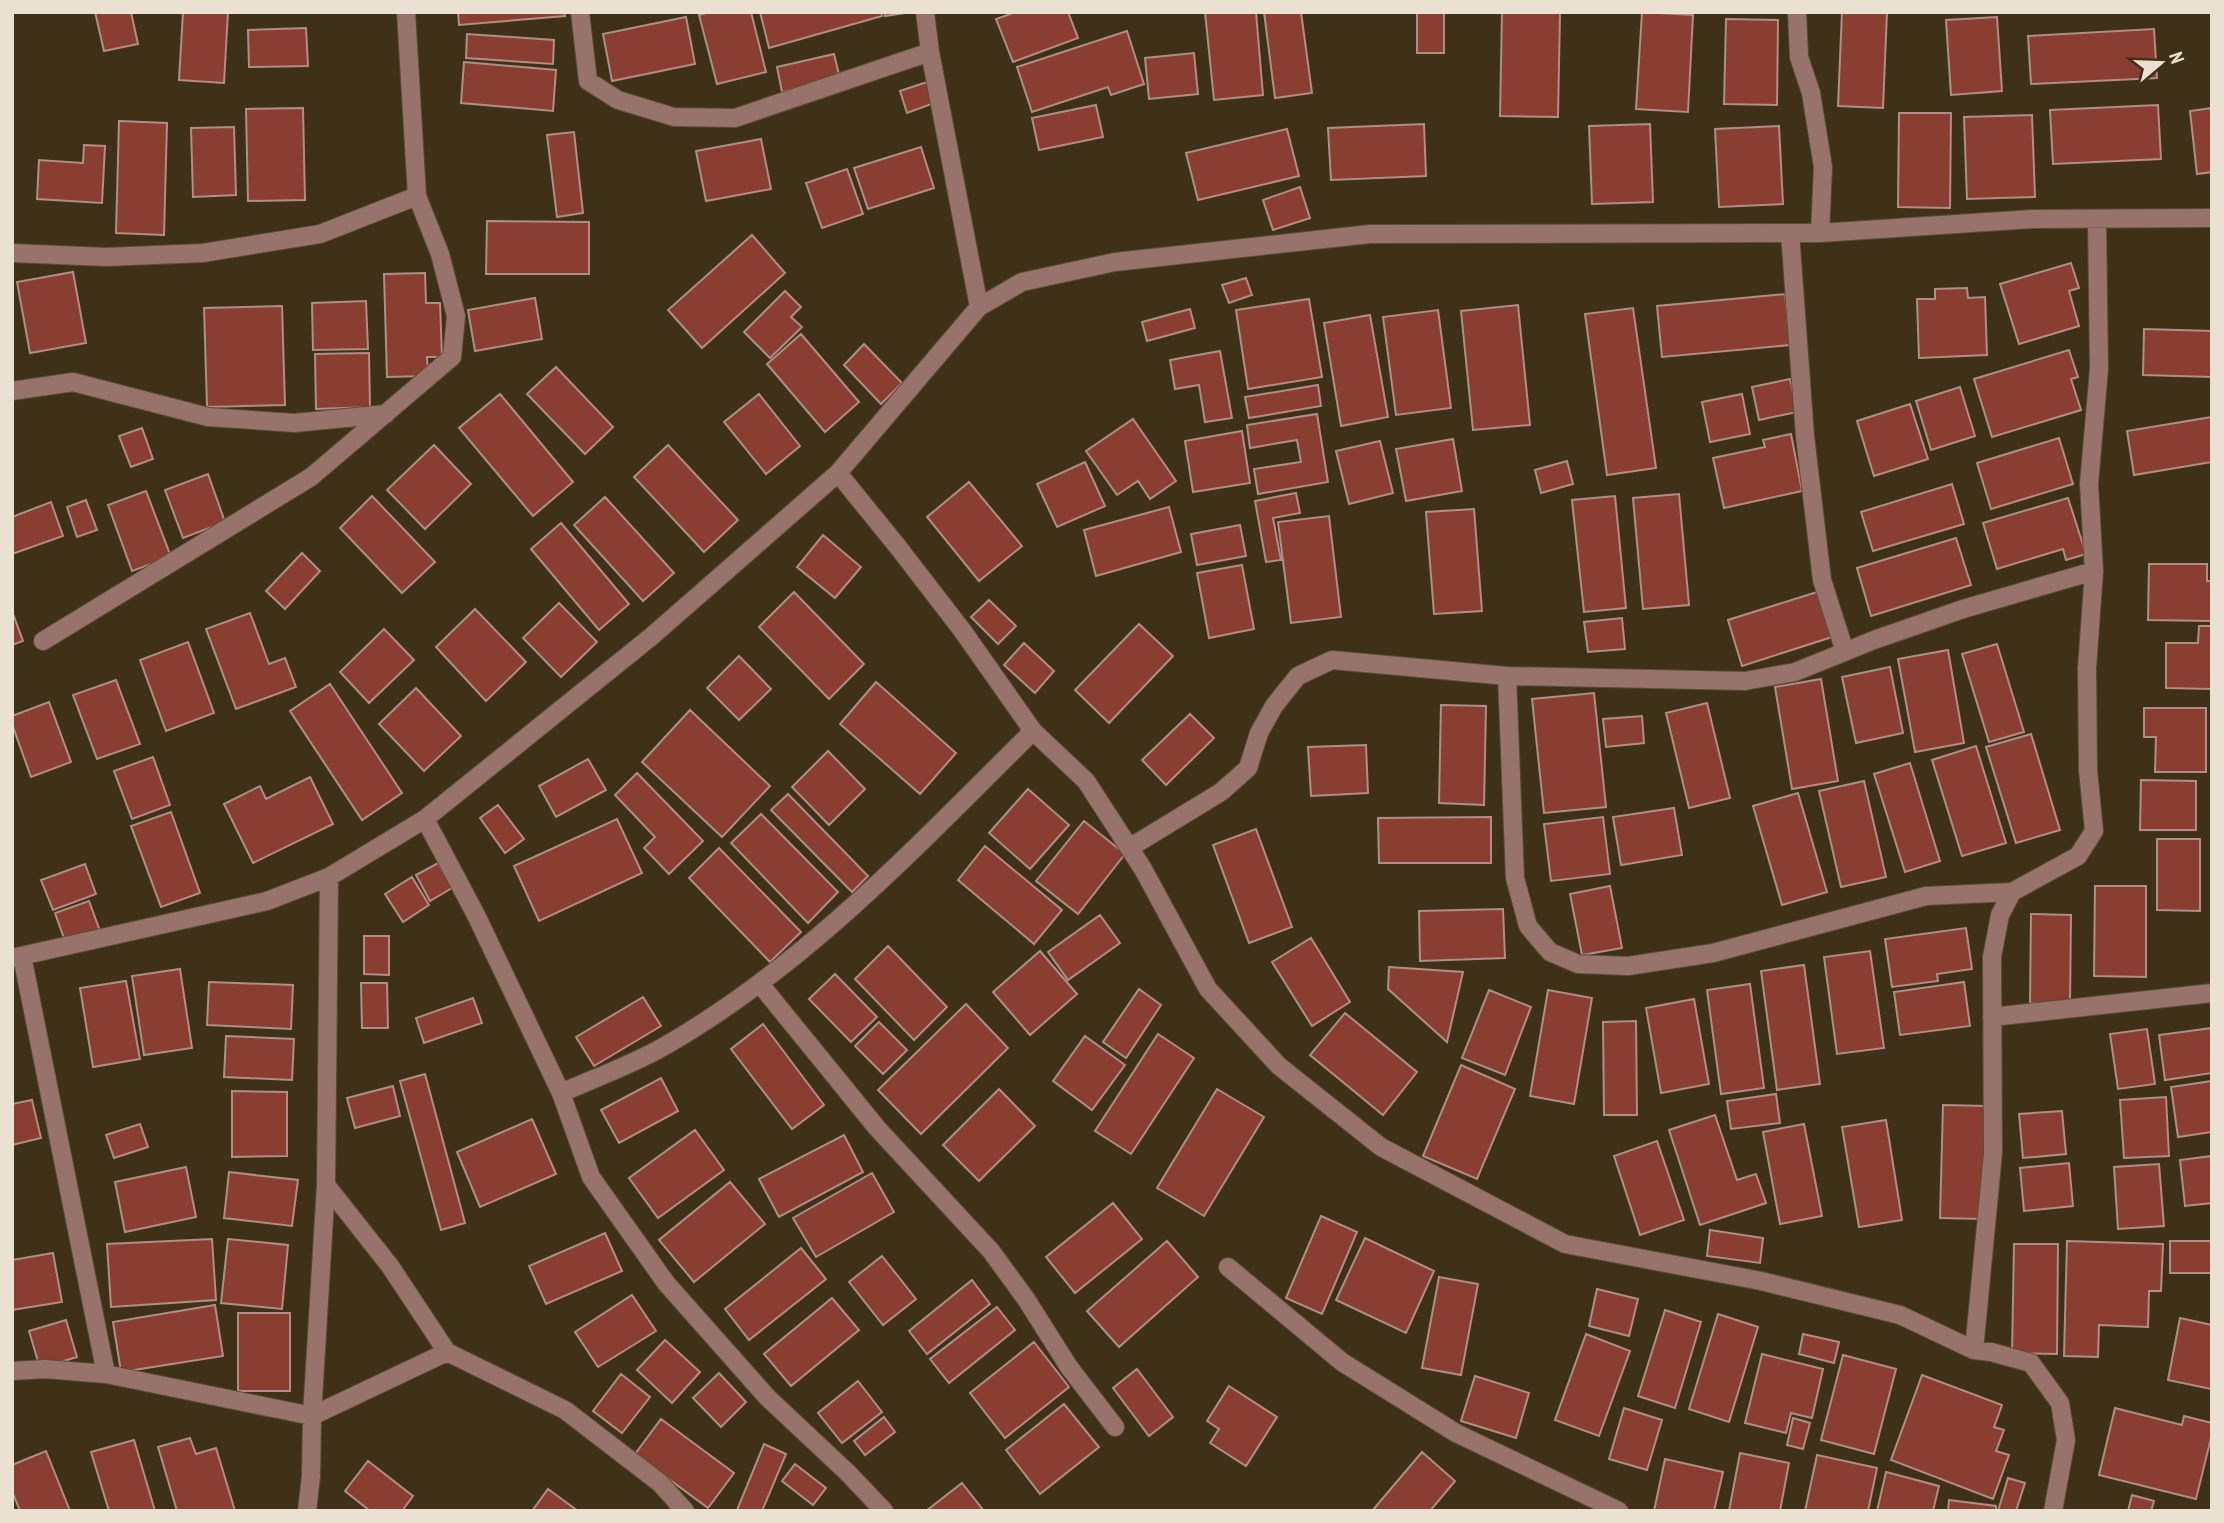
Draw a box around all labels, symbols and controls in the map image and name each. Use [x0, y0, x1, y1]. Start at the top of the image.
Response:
north arrow [2126, 28, 2196, 98]
text: N [2164, 49, 2190, 66]

